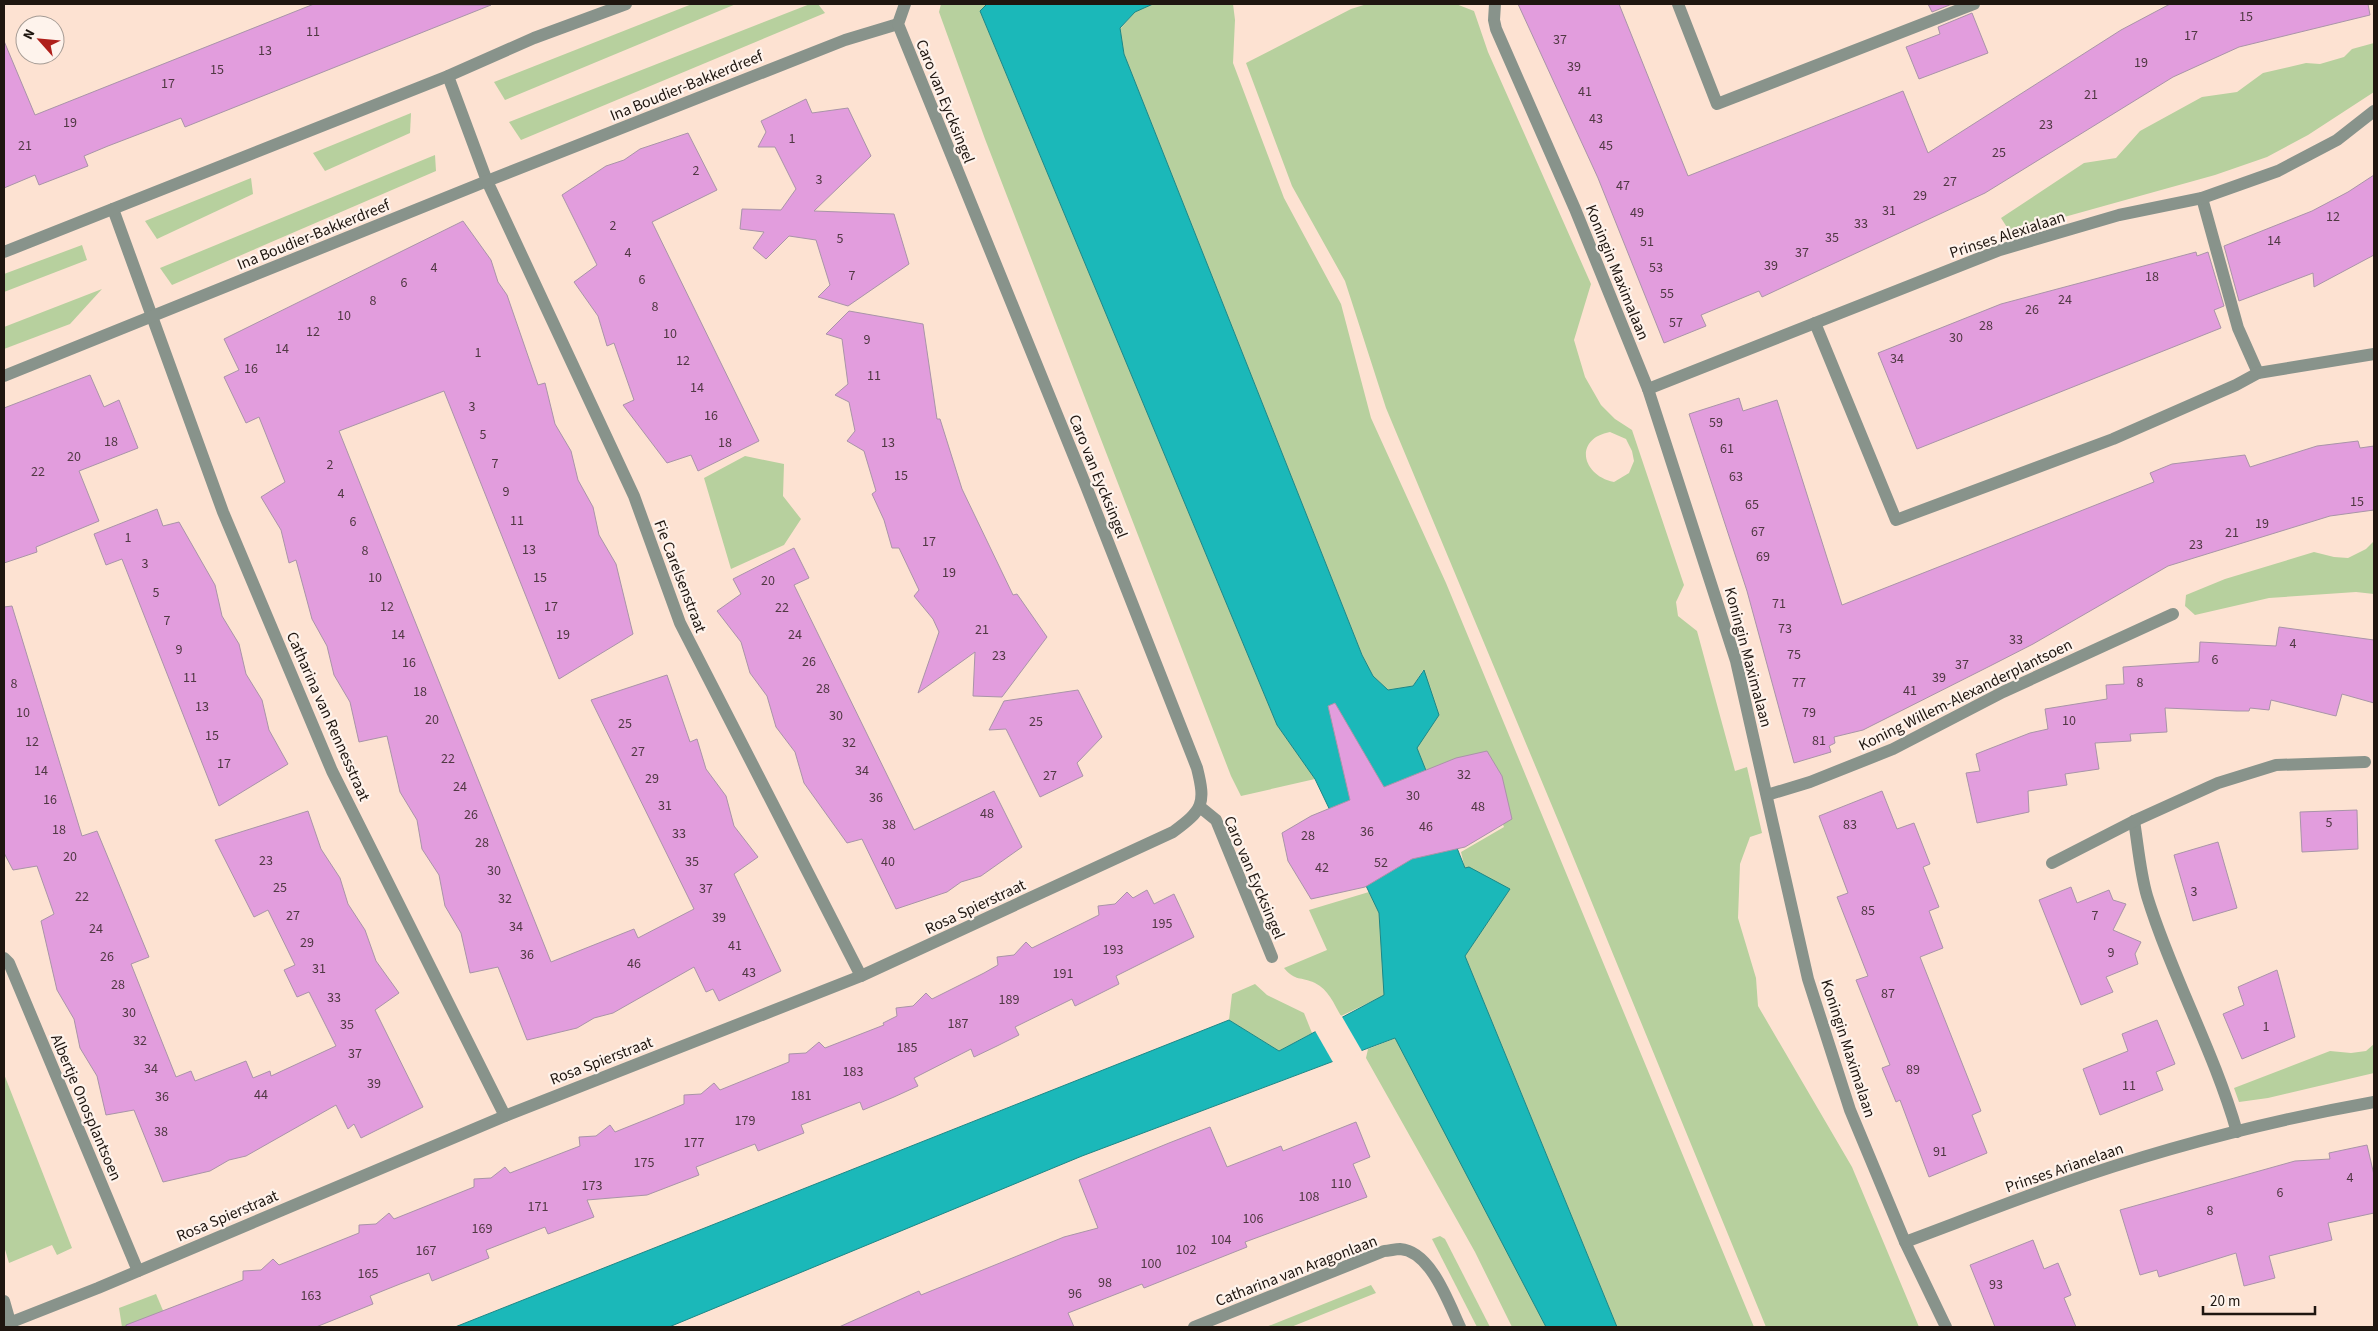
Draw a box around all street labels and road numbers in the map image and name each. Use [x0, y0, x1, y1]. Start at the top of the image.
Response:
street label: Caro van Eycksingel [910, 36, 980, 167]
street label: Ina Boudier-Bakkerdreef [607, 45, 767, 127]
street label: Ina Boudier-Bakkerdreef [234, 194, 394, 276]
street label: Koningin Maximalaan [1580, 201, 1654, 343]
street label: Prinses Alexialaan [1947, 206, 2068, 264]
street label: Caro van Eycksingel [1063, 411, 1133, 542]
street label: Fie Carelsenstraat [648, 517, 712, 637]
street label: Koningin Maximalaan [1719, 585, 1777, 730]
street label: Catharina van Rennesstraat [281, 628, 376, 805]
street label: Koning Willem-Alexanderplantsoen [1855, 633, 2076, 756]
street label: Caro van Eycksingel [1218, 812, 1290, 942]
street label: Rosa Spierstraat [922, 874, 1030, 940]
street label: Koningin Maximalaan [1815, 976, 1881, 1120]
street label: Albertje Onosplantsoen [45, 1031, 127, 1184]
street label: Rosa Spierstraat [547, 1031, 657, 1091]
street label: Prinses Arianelaan [2002, 1137, 2126, 1198]
street label: Rosa Spierstraat [173, 1184, 282, 1247]
street label: Catharina van Aragonlaan [1212, 1230, 1381, 1312]

